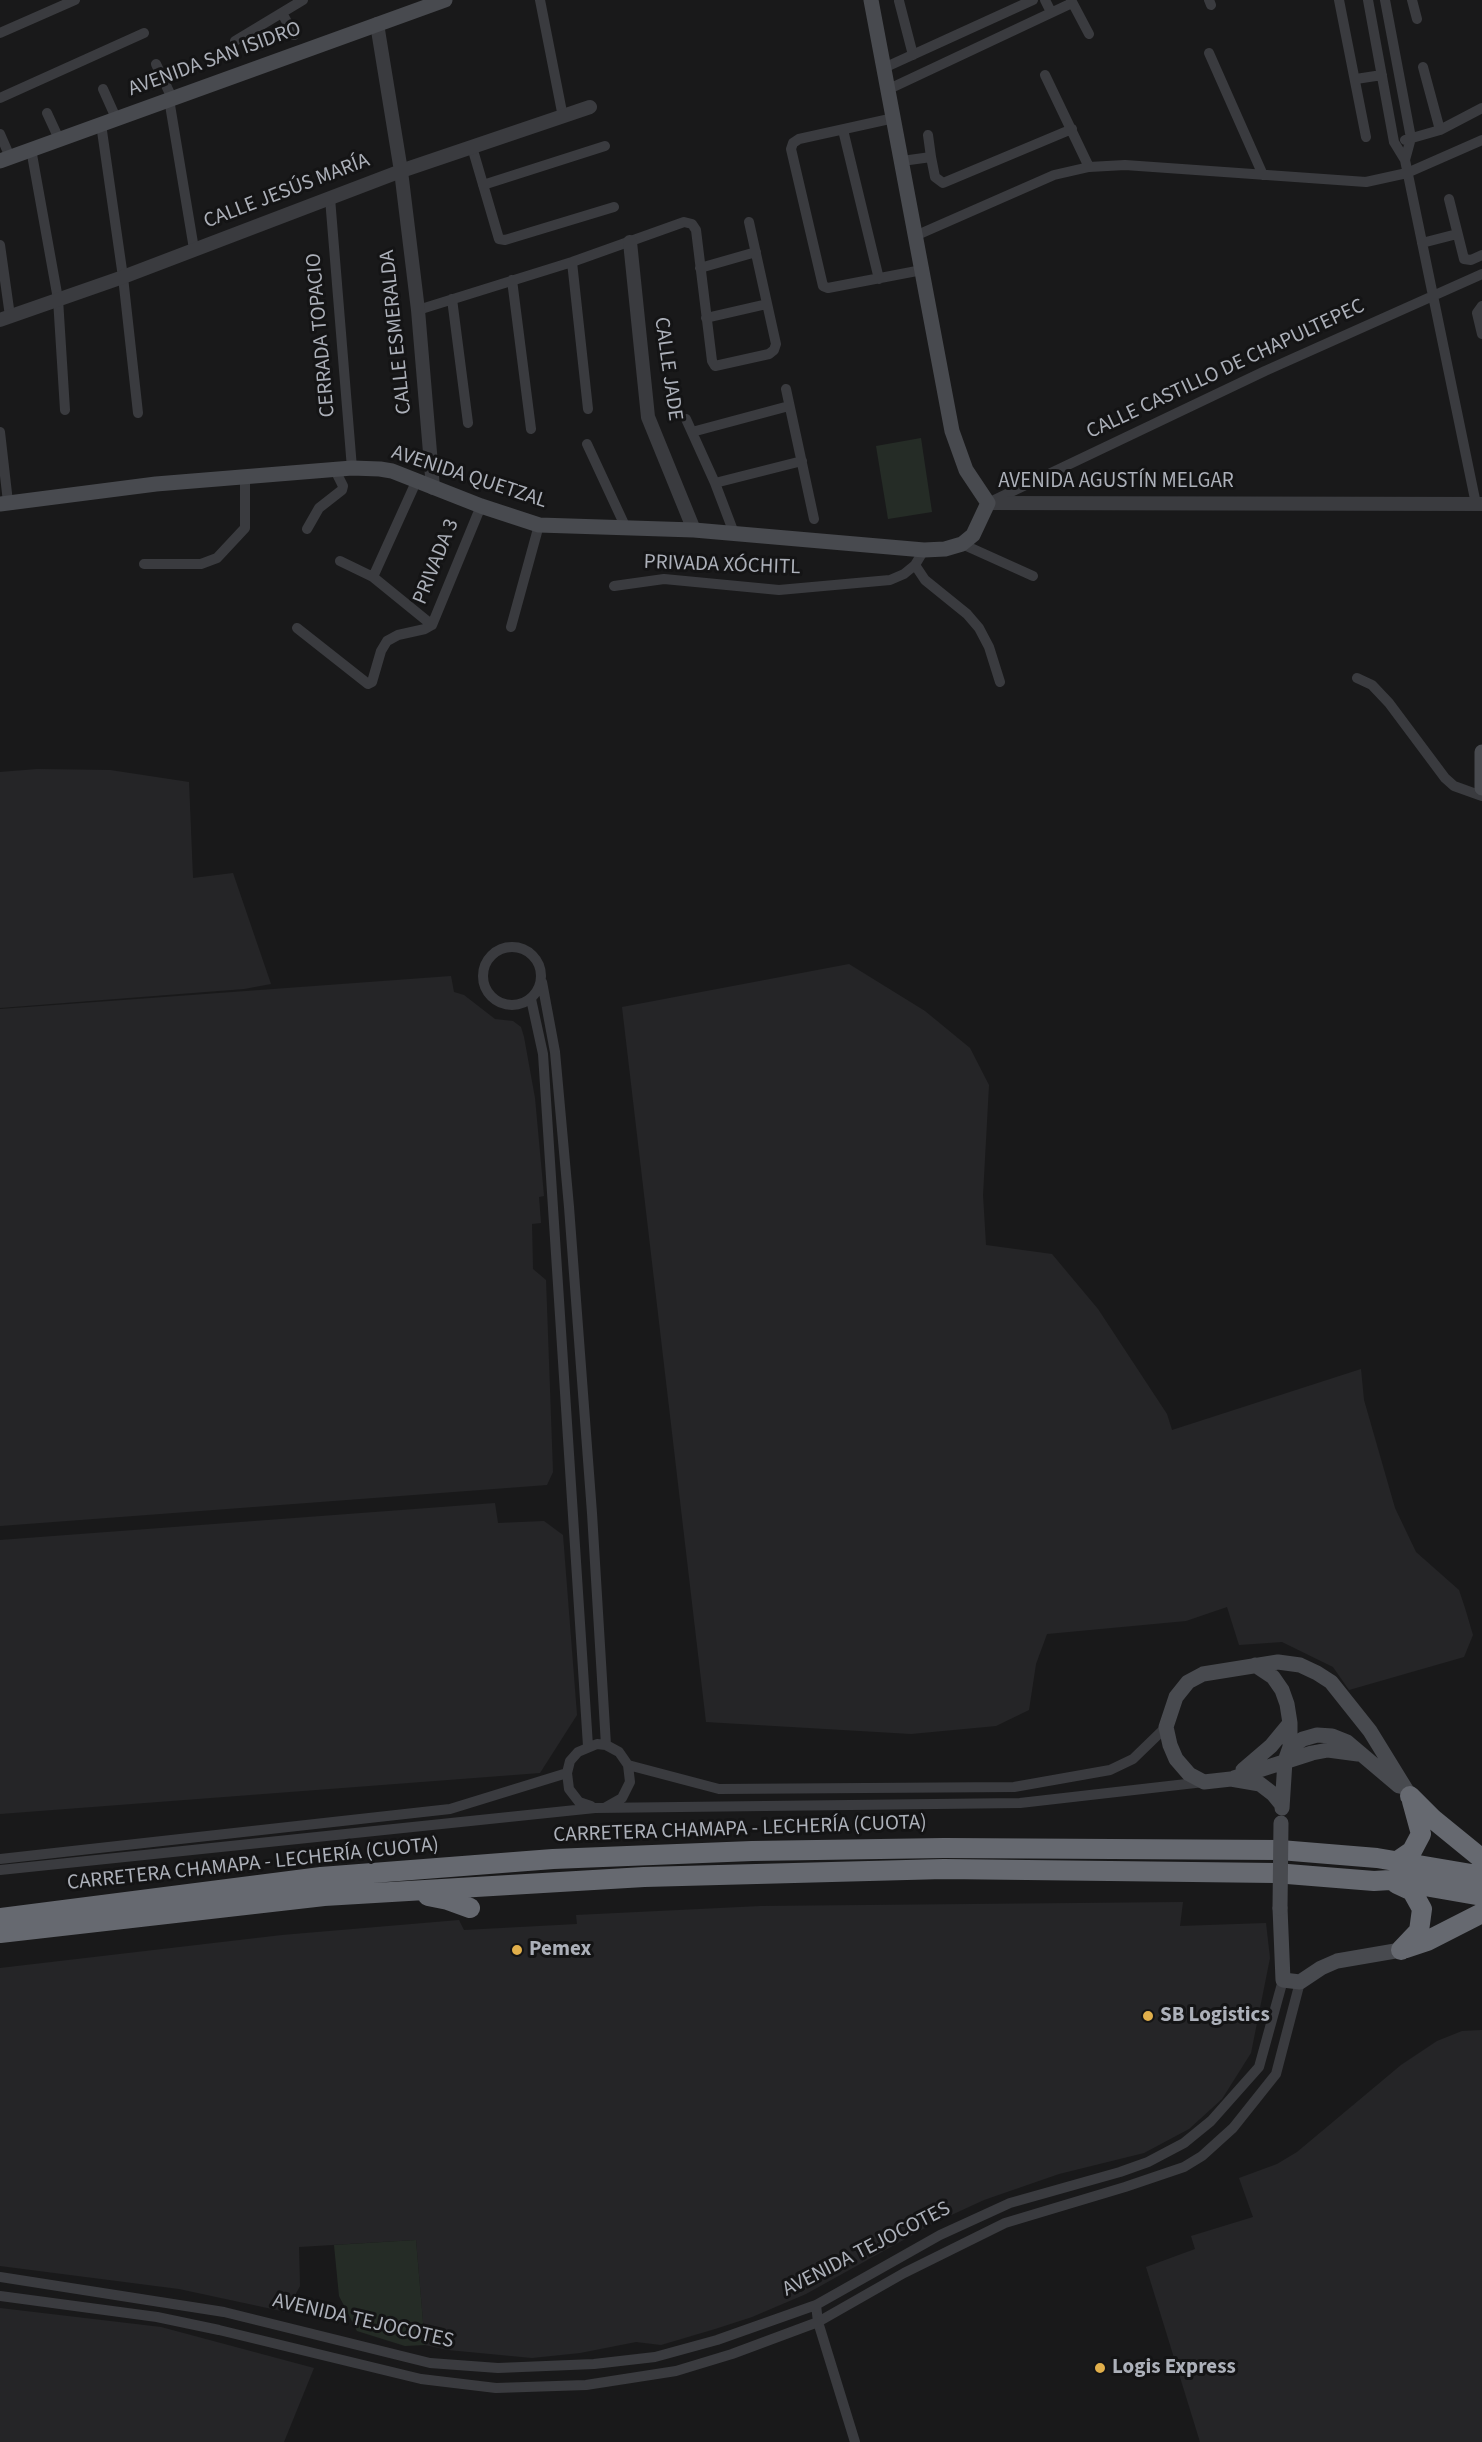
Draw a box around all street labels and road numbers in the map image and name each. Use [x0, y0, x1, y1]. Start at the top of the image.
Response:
street label: AVENIDA SAN ISIDRO [125, 17, 305, 103]
street label: CALLE JESÚS MARÍA [200, 149, 374, 235]
street label: CALLE ESMERALDA [376, 248, 418, 416]
street label: CERRADA TOPACIO [302, 252, 342, 418]
street label: CALLE CASTILLO DE CHAPULTEPEC [1083, 294, 1369, 446]
street label: CALLE JADE [647, 315, 687, 423]
street label: AVENIDA QUETZAL [388, 441, 550, 515]
street label: AVENIDA AGUSTÍN MELGAR [998, 469, 1234, 495]
street label: PRIVADA 3 [408, 516, 466, 608]
street label: PRIVADA XÓCHITL [643, 551, 801, 581]
street label: CARRETERA CHAMAPA - LECHERÍA (CUOTA) [553, 1811, 927, 1849]
street label: CARRETERA CHAMAPA - LECHERÍA (CUOTA) [66, 1833, 440, 1897]
street label: AVENIDA TEJOCOTES [779, 2197, 955, 2303]
street label: AVENIDA TEJOCOTES [270, 2289, 456, 2355]

